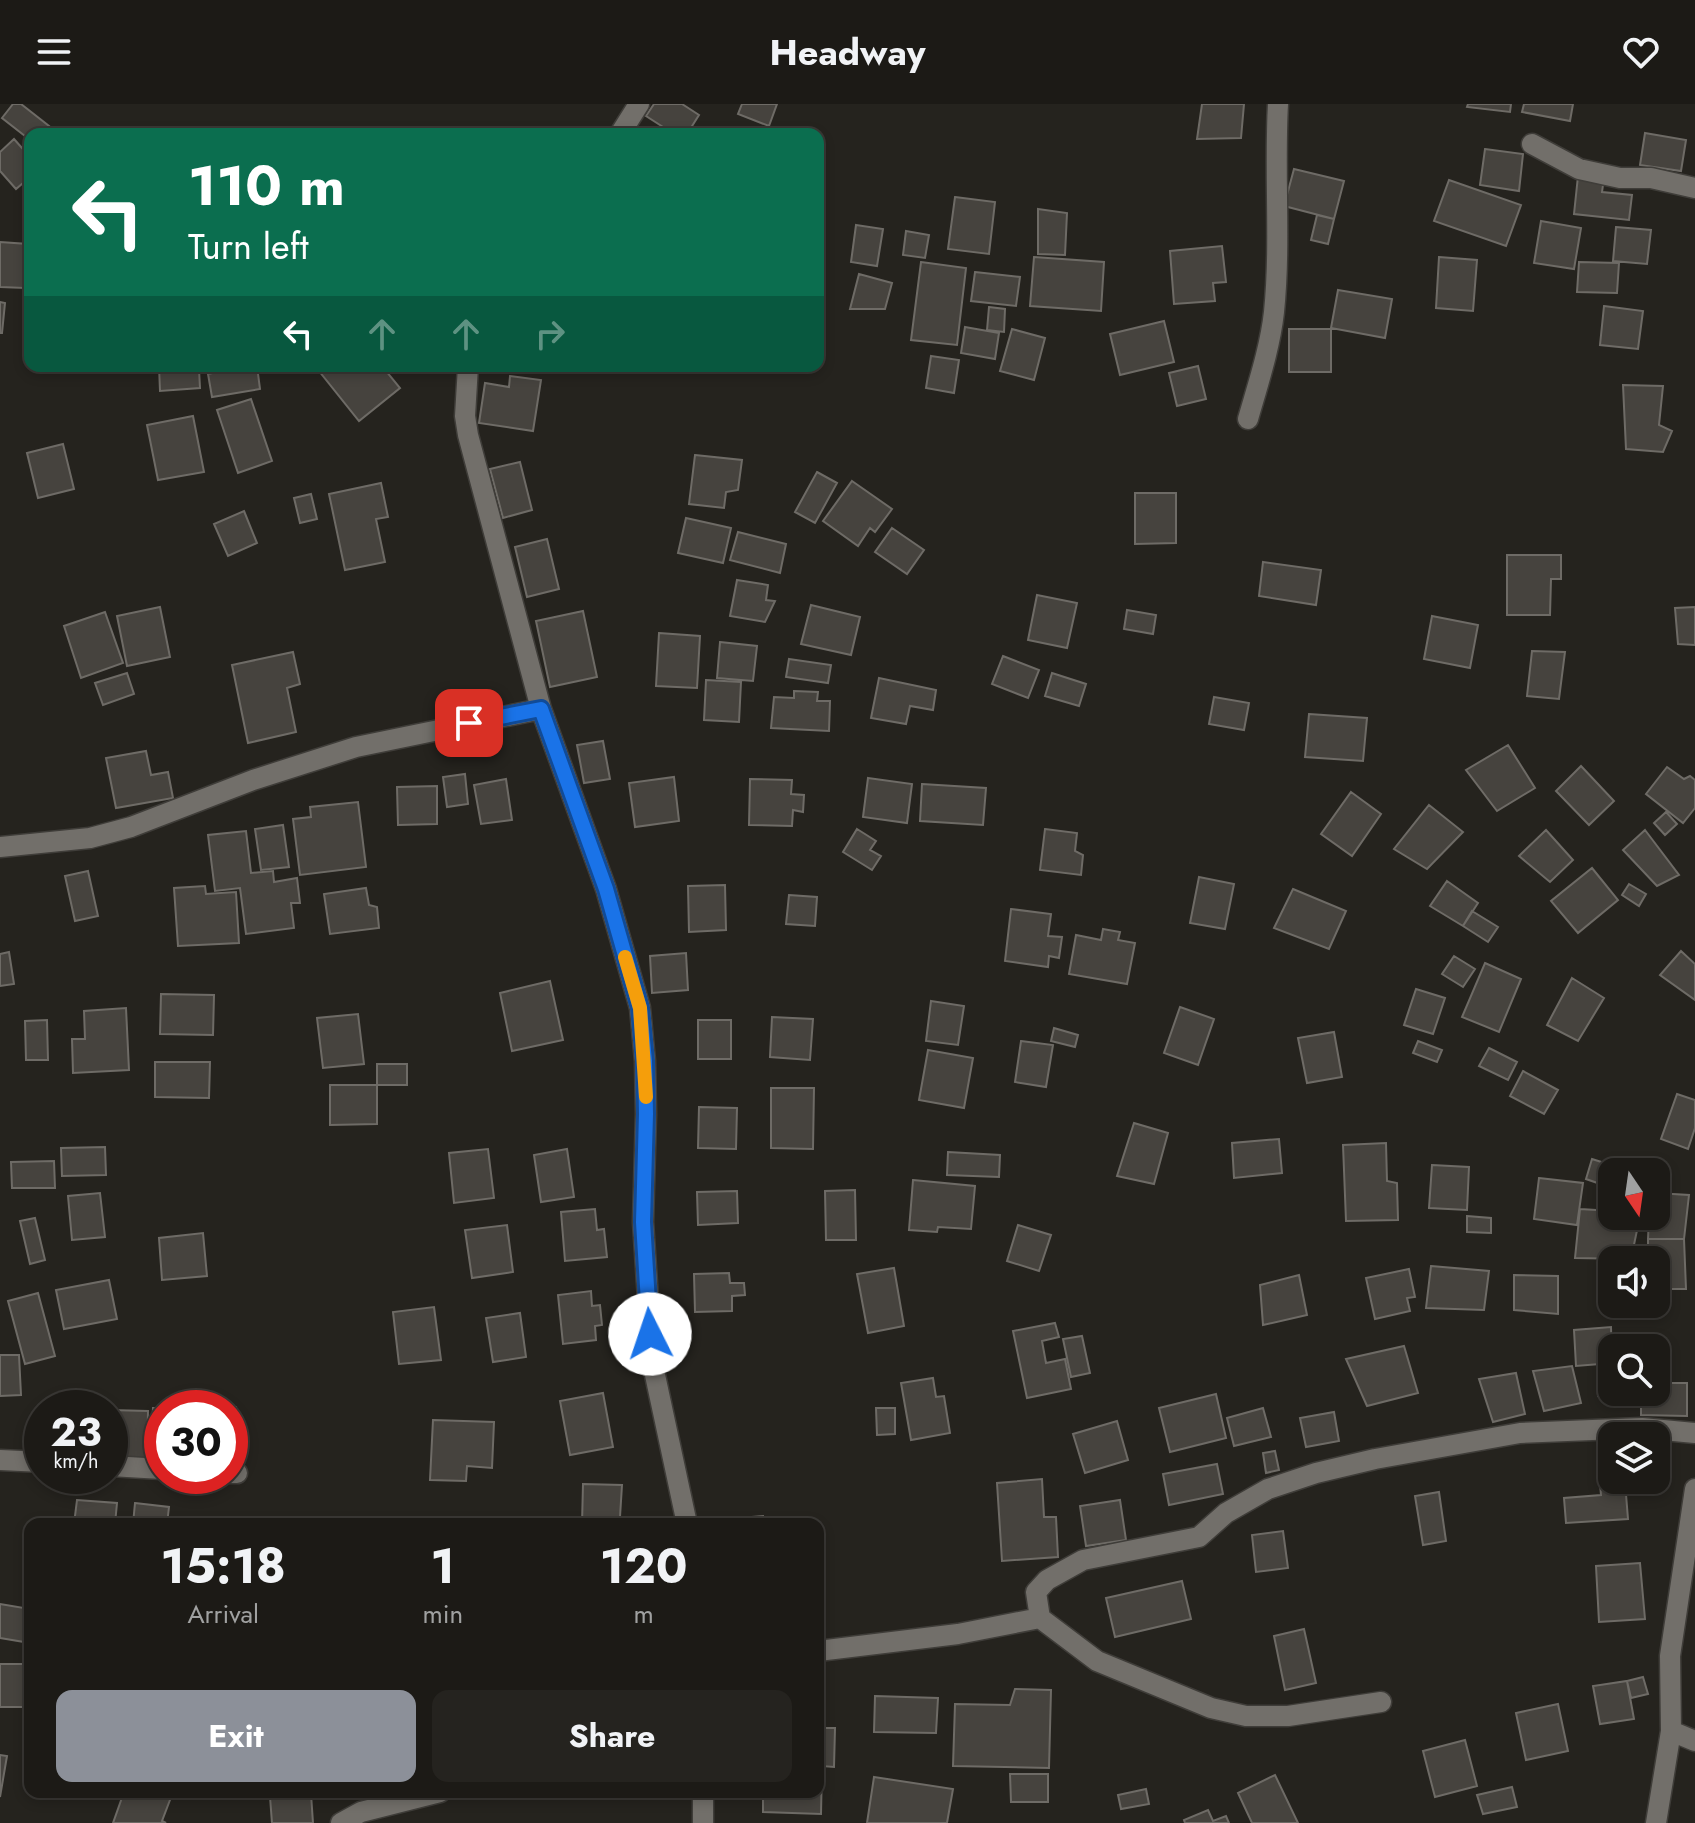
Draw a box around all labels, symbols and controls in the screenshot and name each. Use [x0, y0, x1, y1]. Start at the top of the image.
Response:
text: Headway [770, 26, 925, 78]
icon: menu [32, 30, 76, 74]
icon: heart [1619, 30, 1663, 74]
text: 110 m [188, 145, 345, 226]
icon: left [56, 160, 160, 264]
text: Turn left [188, 220, 309, 272]
icon: left [276, 312, 320, 356]
icon: ahead [360, 312, 404, 356]
icon: ahead [444, 312, 488, 356]
icon: right [528, 312, 572, 356]
pin [435, 689, 503, 757]
icon: arrive [447, 701, 491, 745]
north arrow [1598, 1158, 1670, 1230]
map controls [1598, 1158, 1670, 1494]
button: sound [1598, 1246, 1670, 1318]
position arrow [608, 1292, 692, 1376]
button: search [1598, 1334, 1670, 1406]
speed limit sign: 30 [144, 1390, 248, 1494]
text: 23 [50, 1403, 102, 1461]
button: layers [1598, 1422, 1670, 1494]
text: km/h [53, 1447, 99, 1476]
text: 15:18 [161, 1532, 286, 1601]
text: 1 [431, 1532, 455, 1601]
text: 120 [600, 1532, 687, 1601]
text: Arrival [187, 1595, 259, 1633]
text: min [422, 1595, 463, 1633]
text: m [633, 1595, 654, 1633]
button: Exit [56, 1690, 416, 1782]
button: Share [432, 1690, 792, 1782]

